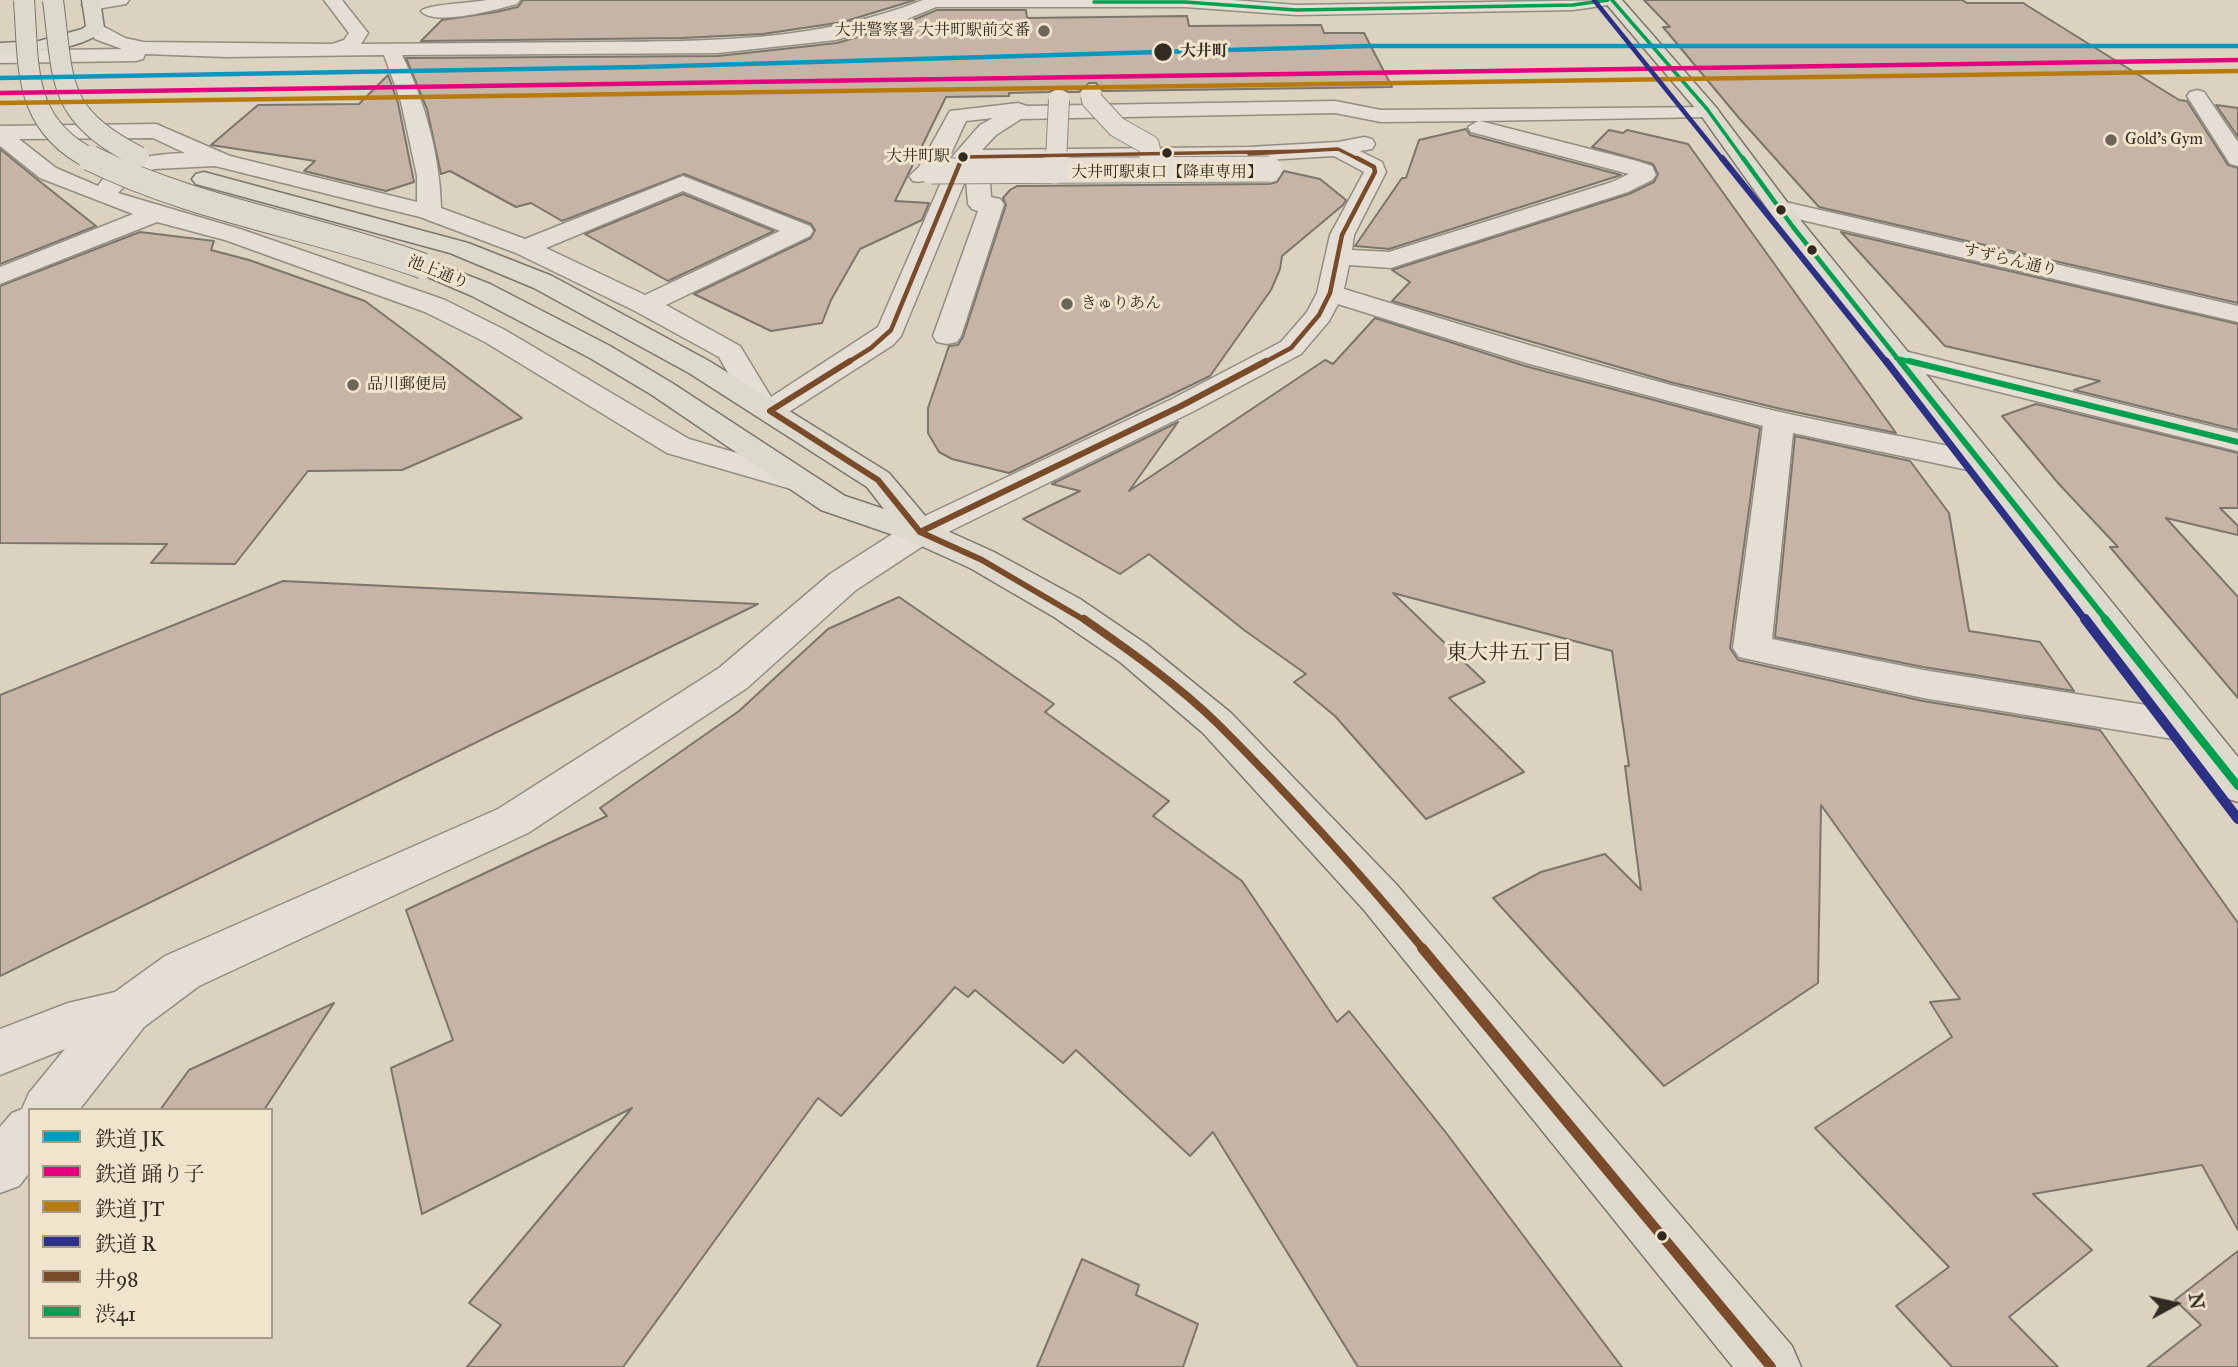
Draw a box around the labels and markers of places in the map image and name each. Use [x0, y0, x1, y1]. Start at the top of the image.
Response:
place label: 大井警察署 大井町駅前交番 [835, 21, 1030, 41]
marker: 大井警察署 大井町駅前交番 [1036, 23, 1052, 39]
marker: 大井町 [1152, 41, 1174, 63]
place label: 大井町 [1180, 42, 1228, 62]
place label: Gold's Gym [2125, 130, 2203, 150]
marker: Gold's Gym [2103, 132, 2119, 148]
marker: 大井町駅東口【降車専用】 [1160, 146, 1174, 160]
place label: 大井町駅 [886, 147, 950, 167]
marker: 大井町駅 [956, 150, 970, 164]
place label: 大井町駅東口【降車専用】 [1071, 163, 1263, 183]
unlabelled marker [1774, 203, 1788, 217]
unlabelled marker [1805, 243, 1819, 257]
place label: きゅりあん [1081, 294, 1161, 314]
marker: きゅりあん [1059, 296, 1075, 312]
place label: 品川郵便局 [367, 375, 447, 395]
marker: 品川郵便局 [345, 377, 361, 393]
unlabelled marker [1655, 1229, 1669, 1243]

